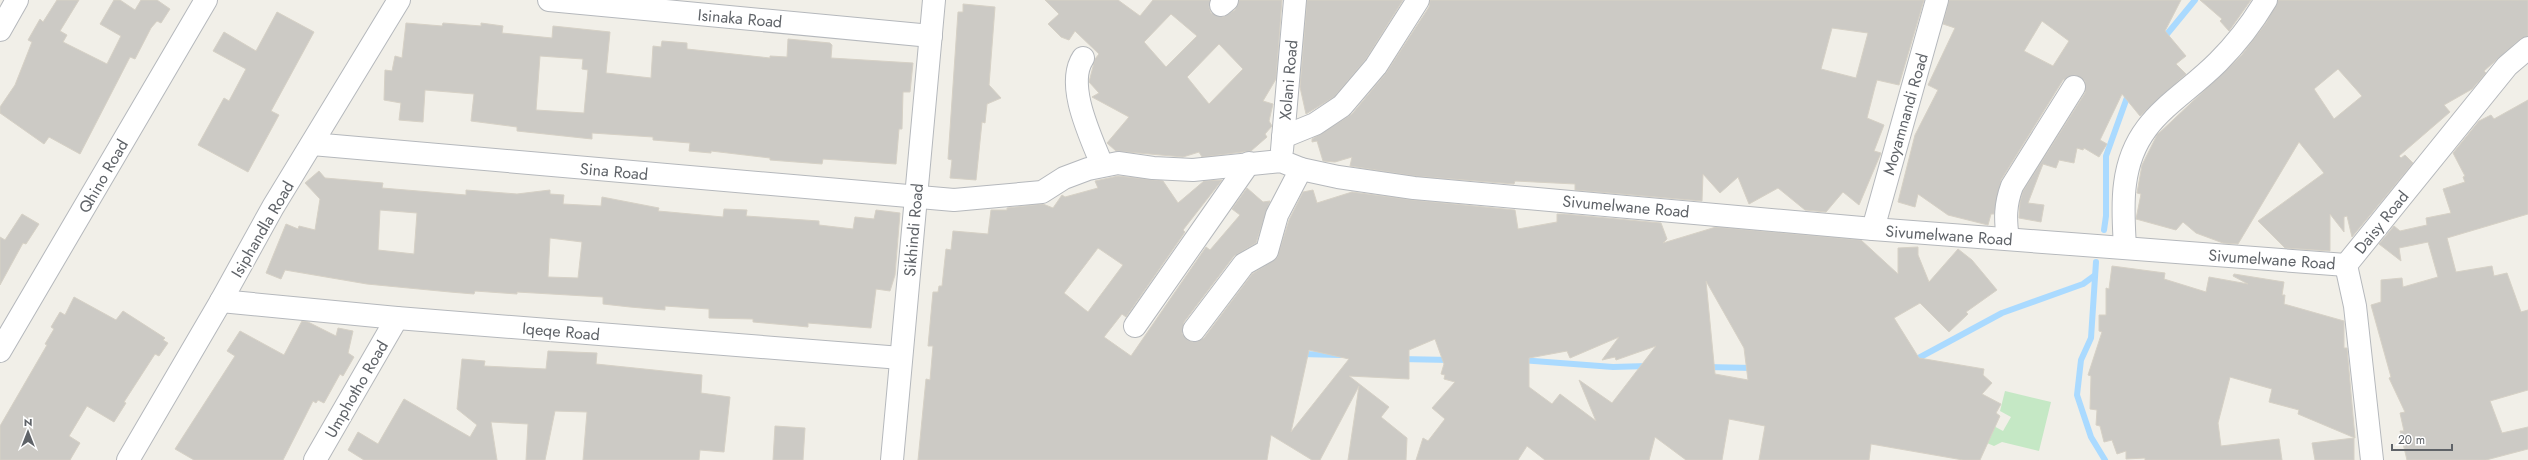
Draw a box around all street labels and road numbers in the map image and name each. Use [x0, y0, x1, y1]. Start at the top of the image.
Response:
street label: Isinaka Road [697, 3, 783, 34]
street label: Xolani Road [1274, 39, 1303, 121]
street label: Moyamnandi Road [1877, 51, 1934, 178]
street label: Qhino Road [73, 135, 134, 217]
street label: Sina Road [579, 157, 649, 186]
street label: Isiphandla Road [225, 177, 299, 282]
street label: Sikhindi Road [898, 182, 929, 278]
street label: Daisy Road [2349, 186, 2414, 259]
street label: Sivumelwane Road [1562, 189, 1690, 224]
street label: Sivumelwane Road [1885, 220, 2013, 251]
street label: Sivumelwane Road [2208, 244, 2336, 275]
street label: Iqeqe Road [521, 317, 601, 346]
street label: Umphotho Road [319, 336, 394, 442]

